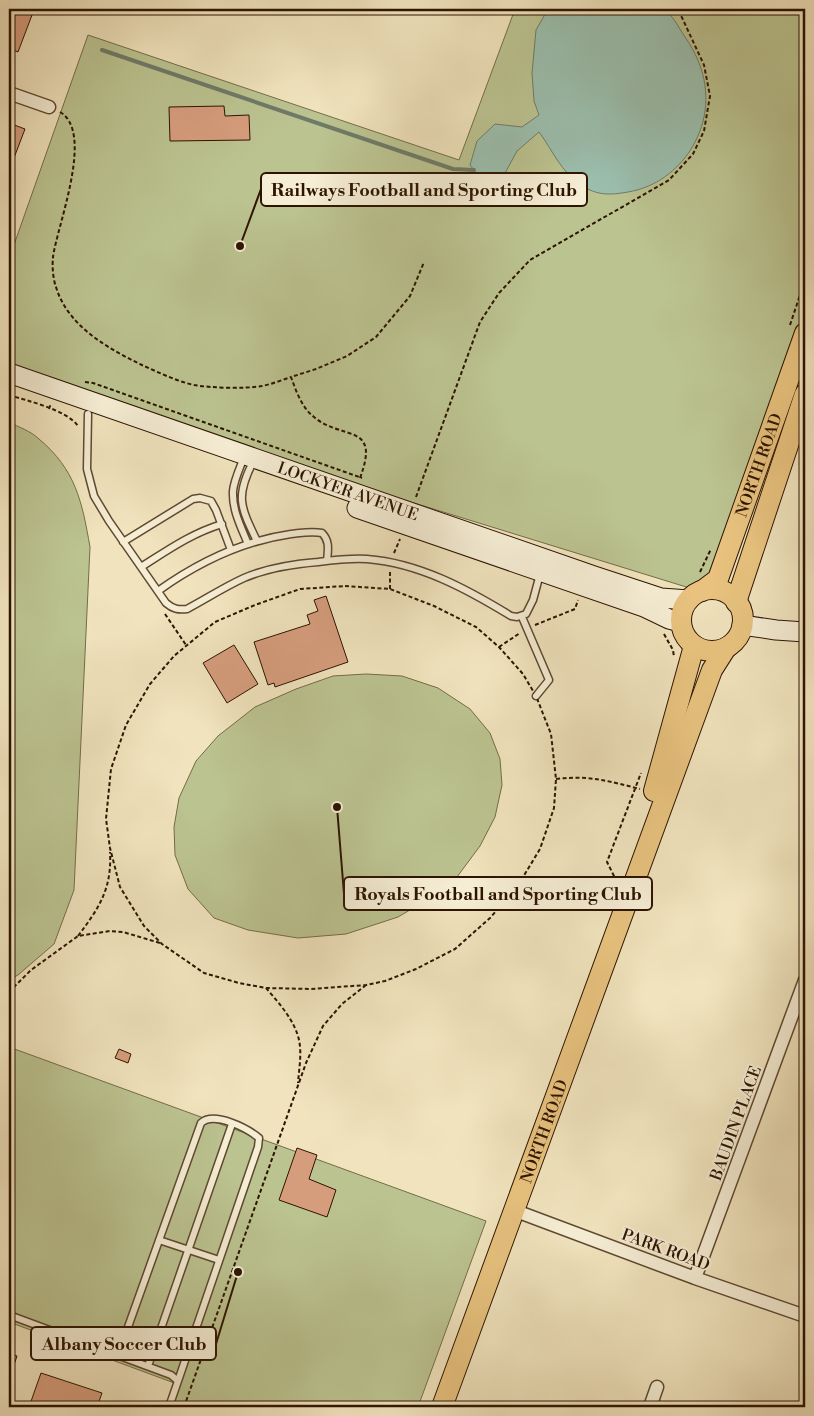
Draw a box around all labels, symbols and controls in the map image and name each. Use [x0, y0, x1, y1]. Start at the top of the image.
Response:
callout: Railways Football and Sporting Club [261, 173, 587, 206]
text: Railways Football and Sporting Club [271, 179, 577, 202]
street label: NORTH ROAD [732, 411, 787, 520]
street label: LOCKYER AVENUE [275, 458, 421, 525]
callout: Royals Football and Sporting Club [344, 877, 652, 910]
text: Royals Football and Sporting Club [354, 883, 642, 906]
street label: BAUDIN PLACE [706, 1063, 766, 1184]
street label: NORTH ROAD [516, 1077, 572, 1186]
street label: PARK ROAD [619, 1225, 713, 1275]
callout: Albany Soccer Club [31, 1327, 216, 1360]
text: Albany Soccer Club [40, 1333, 207, 1356]

